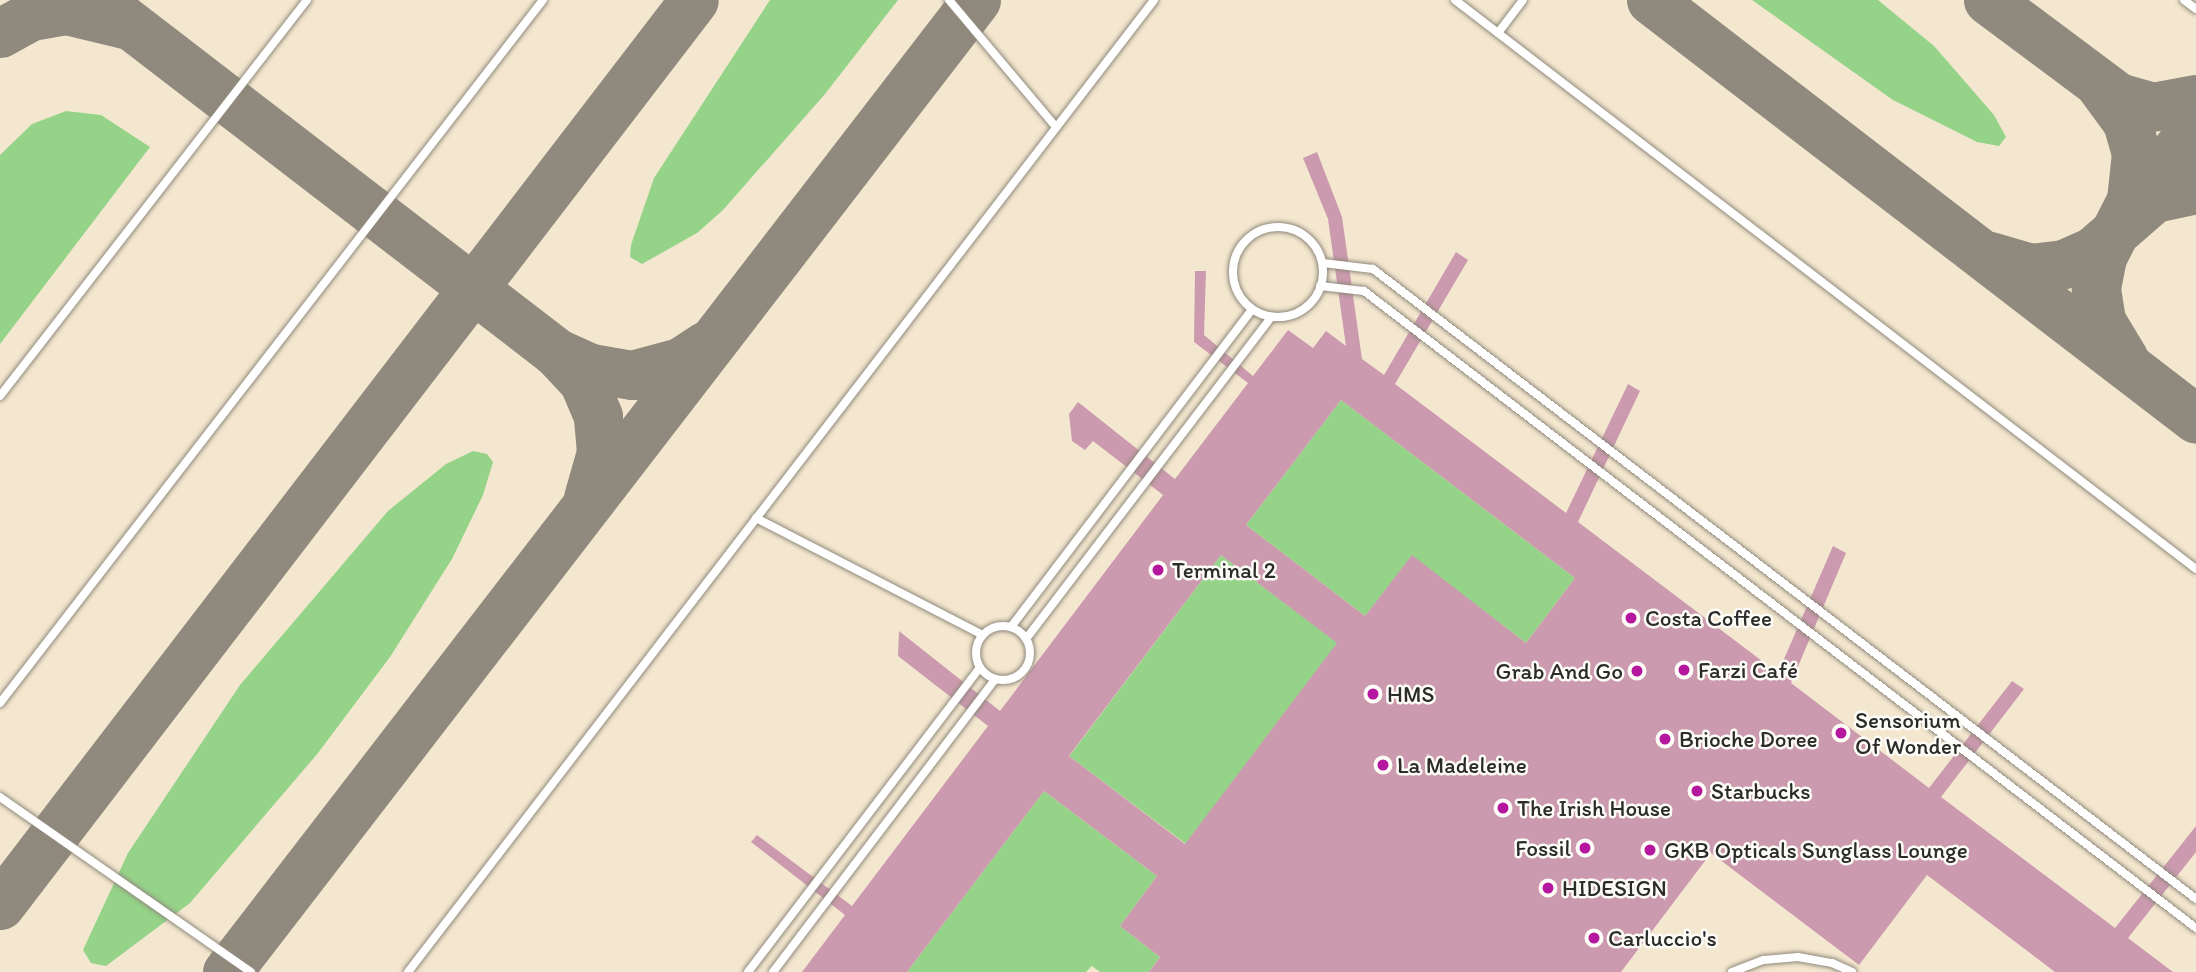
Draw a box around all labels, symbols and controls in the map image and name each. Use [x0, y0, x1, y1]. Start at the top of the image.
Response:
place label: Terminal 2 [1172, 556, 1276, 584]
marker: Terminal 2 [1150, 562, 1166, 578]
place label: Costa Coffee [1645, 604, 1772, 632]
marker: Costa Coffee [1623, 610, 1639, 626]
place label: Farzi Café [1698, 656, 1797, 684]
place label: Grab And Go [1496, 657, 1623, 685]
marker: Farzi Café [1676, 662, 1692, 678]
marker: Grab And Go [1629, 663, 1645, 679]
place label: HMS [1387, 680, 1434, 708]
marker: HMS [1365, 686, 1381, 702]
place label: Sensorium Of Wonder [1855, 706, 1962, 760]
place label: Brioche Doree [1679, 725, 1818, 753]
marker: Sensorium Of Wonder [1833, 725, 1849, 741]
marker: Brioche Doree [1657, 731, 1673, 747]
place label: La Madeleine [1397, 751, 1527, 779]
marker: La Madeleine [1375, 757, 1391, 773]
place label: Starbucks [1711, 777, 1811, 805]
marker: Starbucks [1689, 783, 1705, 799]
place label: The Irish House [1517, 794, 1671, 822]
marker: The Irish House [1495, 800, 1511, 816]
place label: Fossil [1515, 834, 1571, 862]
place label: GKB Opticals Sunglass Lounge [1664, 836, 1967, 864]
marker: Fossil [1577, 840, 1593, 856]
marker: GKB Opticals Sunglass Lounge [1642, 842, 1658, 858]
place label: HIDESIGN [1562, 874, 1667, 902]
marker: HIDESIGN [1540, 880, 1556, 896]
place label: Carluccio's [1608, 924, 1717, 952]
marker: Carluccio's [1586, 930, 1602, 946]

